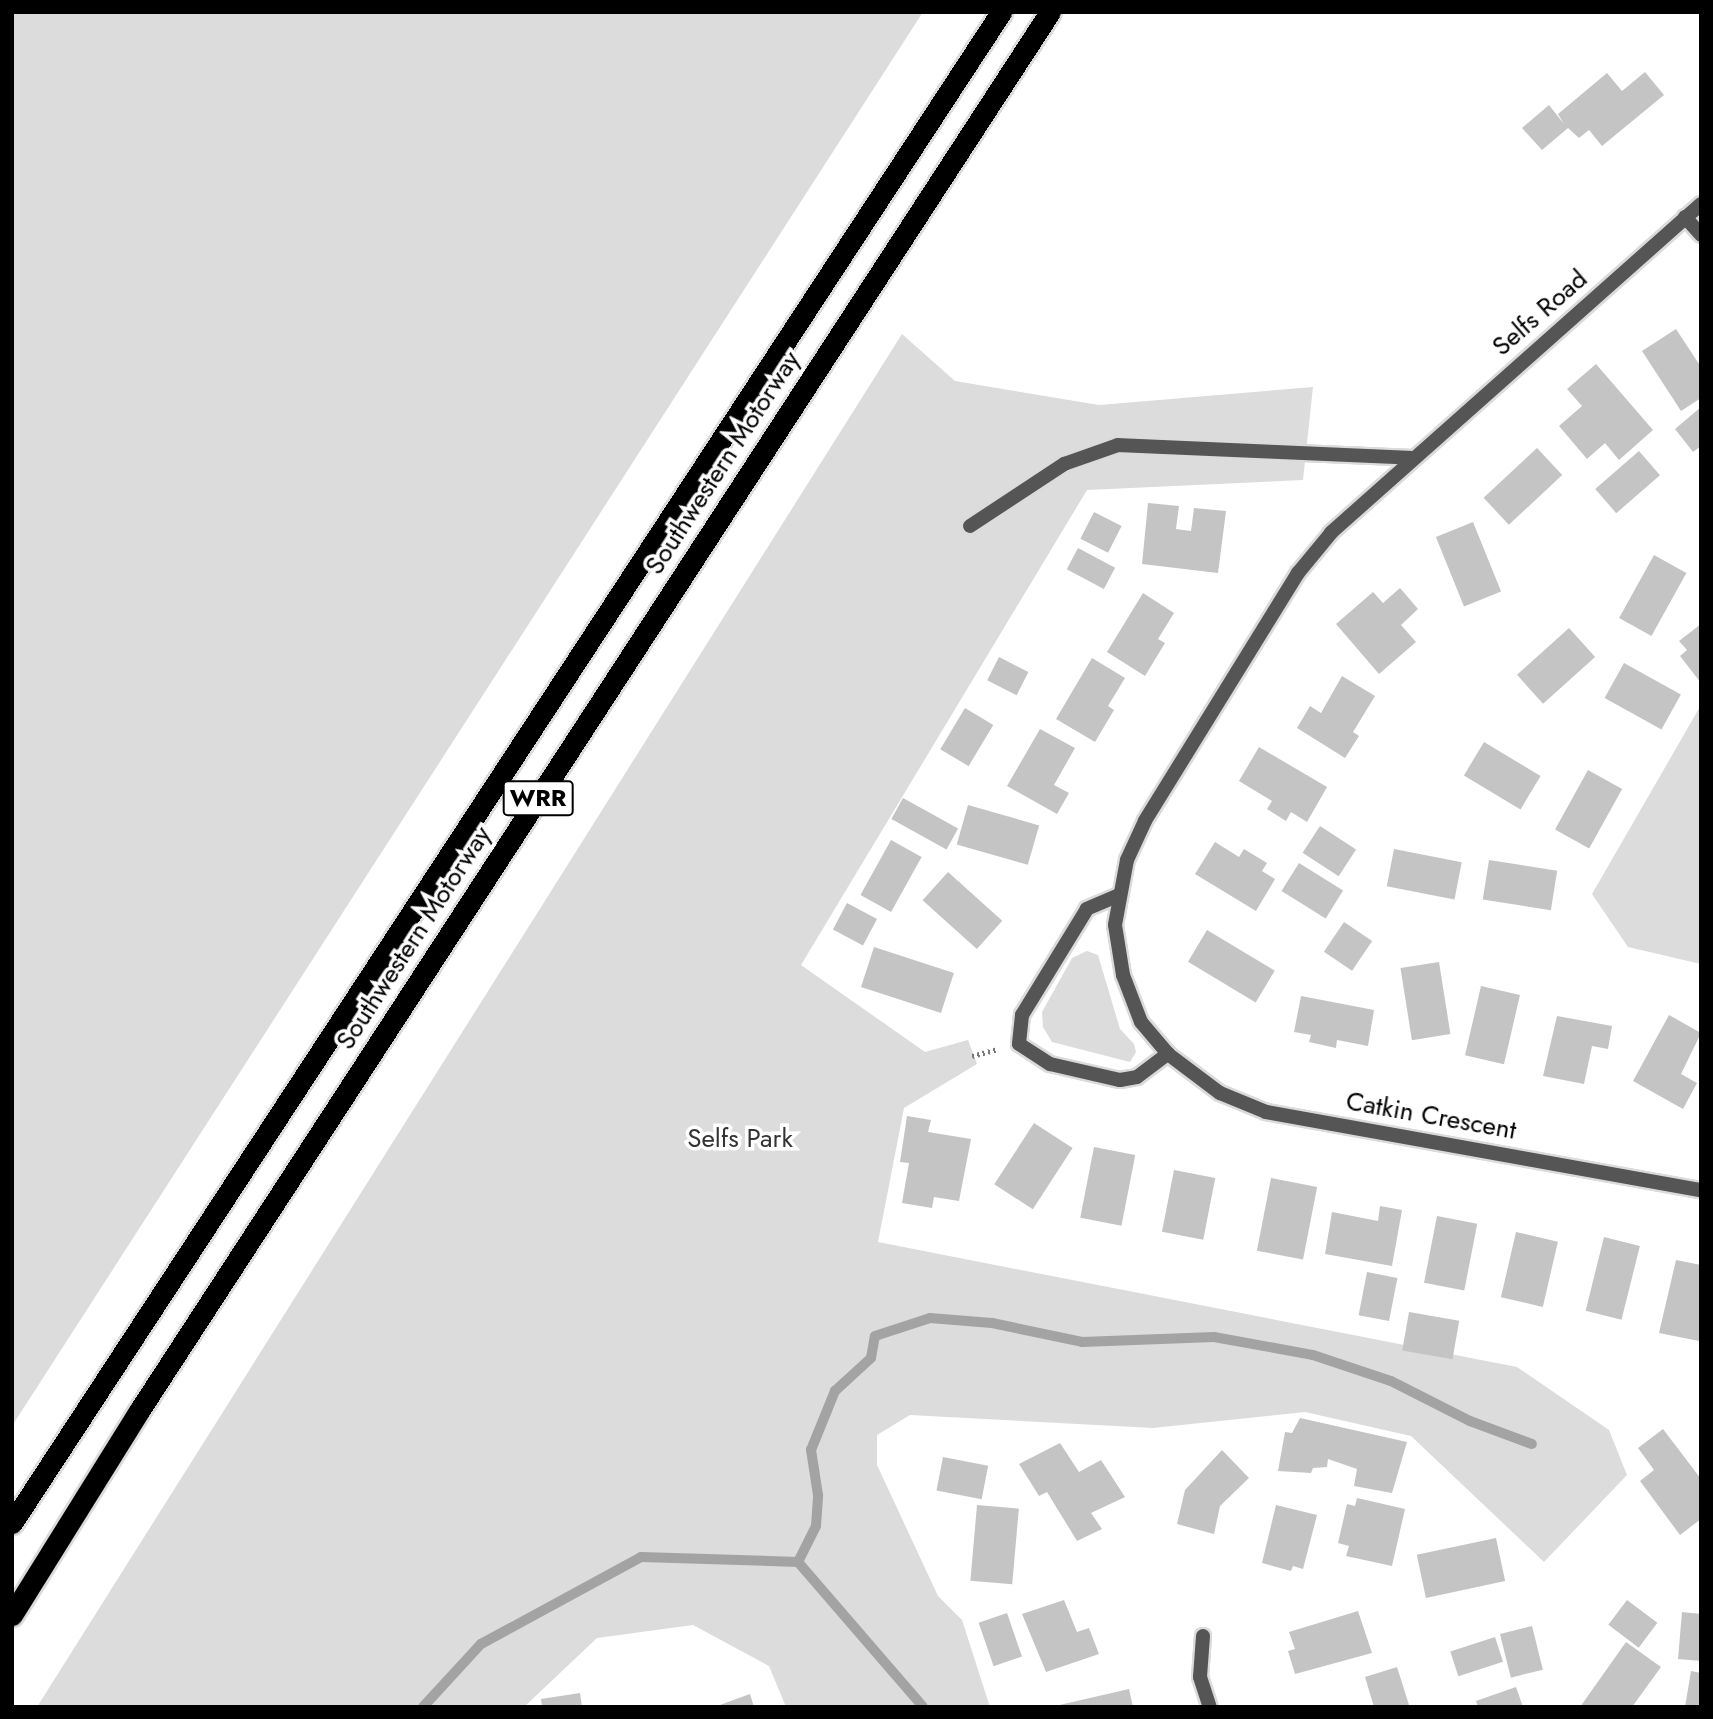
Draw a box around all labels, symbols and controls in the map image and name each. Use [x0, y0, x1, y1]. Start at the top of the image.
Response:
street label: Selfs Road [1486, 263, 1594, 363]
street label: Southwestern Motorway [639, 346, 807, 580]
road number: WRR [501, 778, 575, 818]
street label: Southwestern Motorway [330, 821, 498, 1055]
street label: Catkin Crescent [1344, 1086, 1518, 1146]
park label: Selfs Park [687, 1123, 793, 1155]

